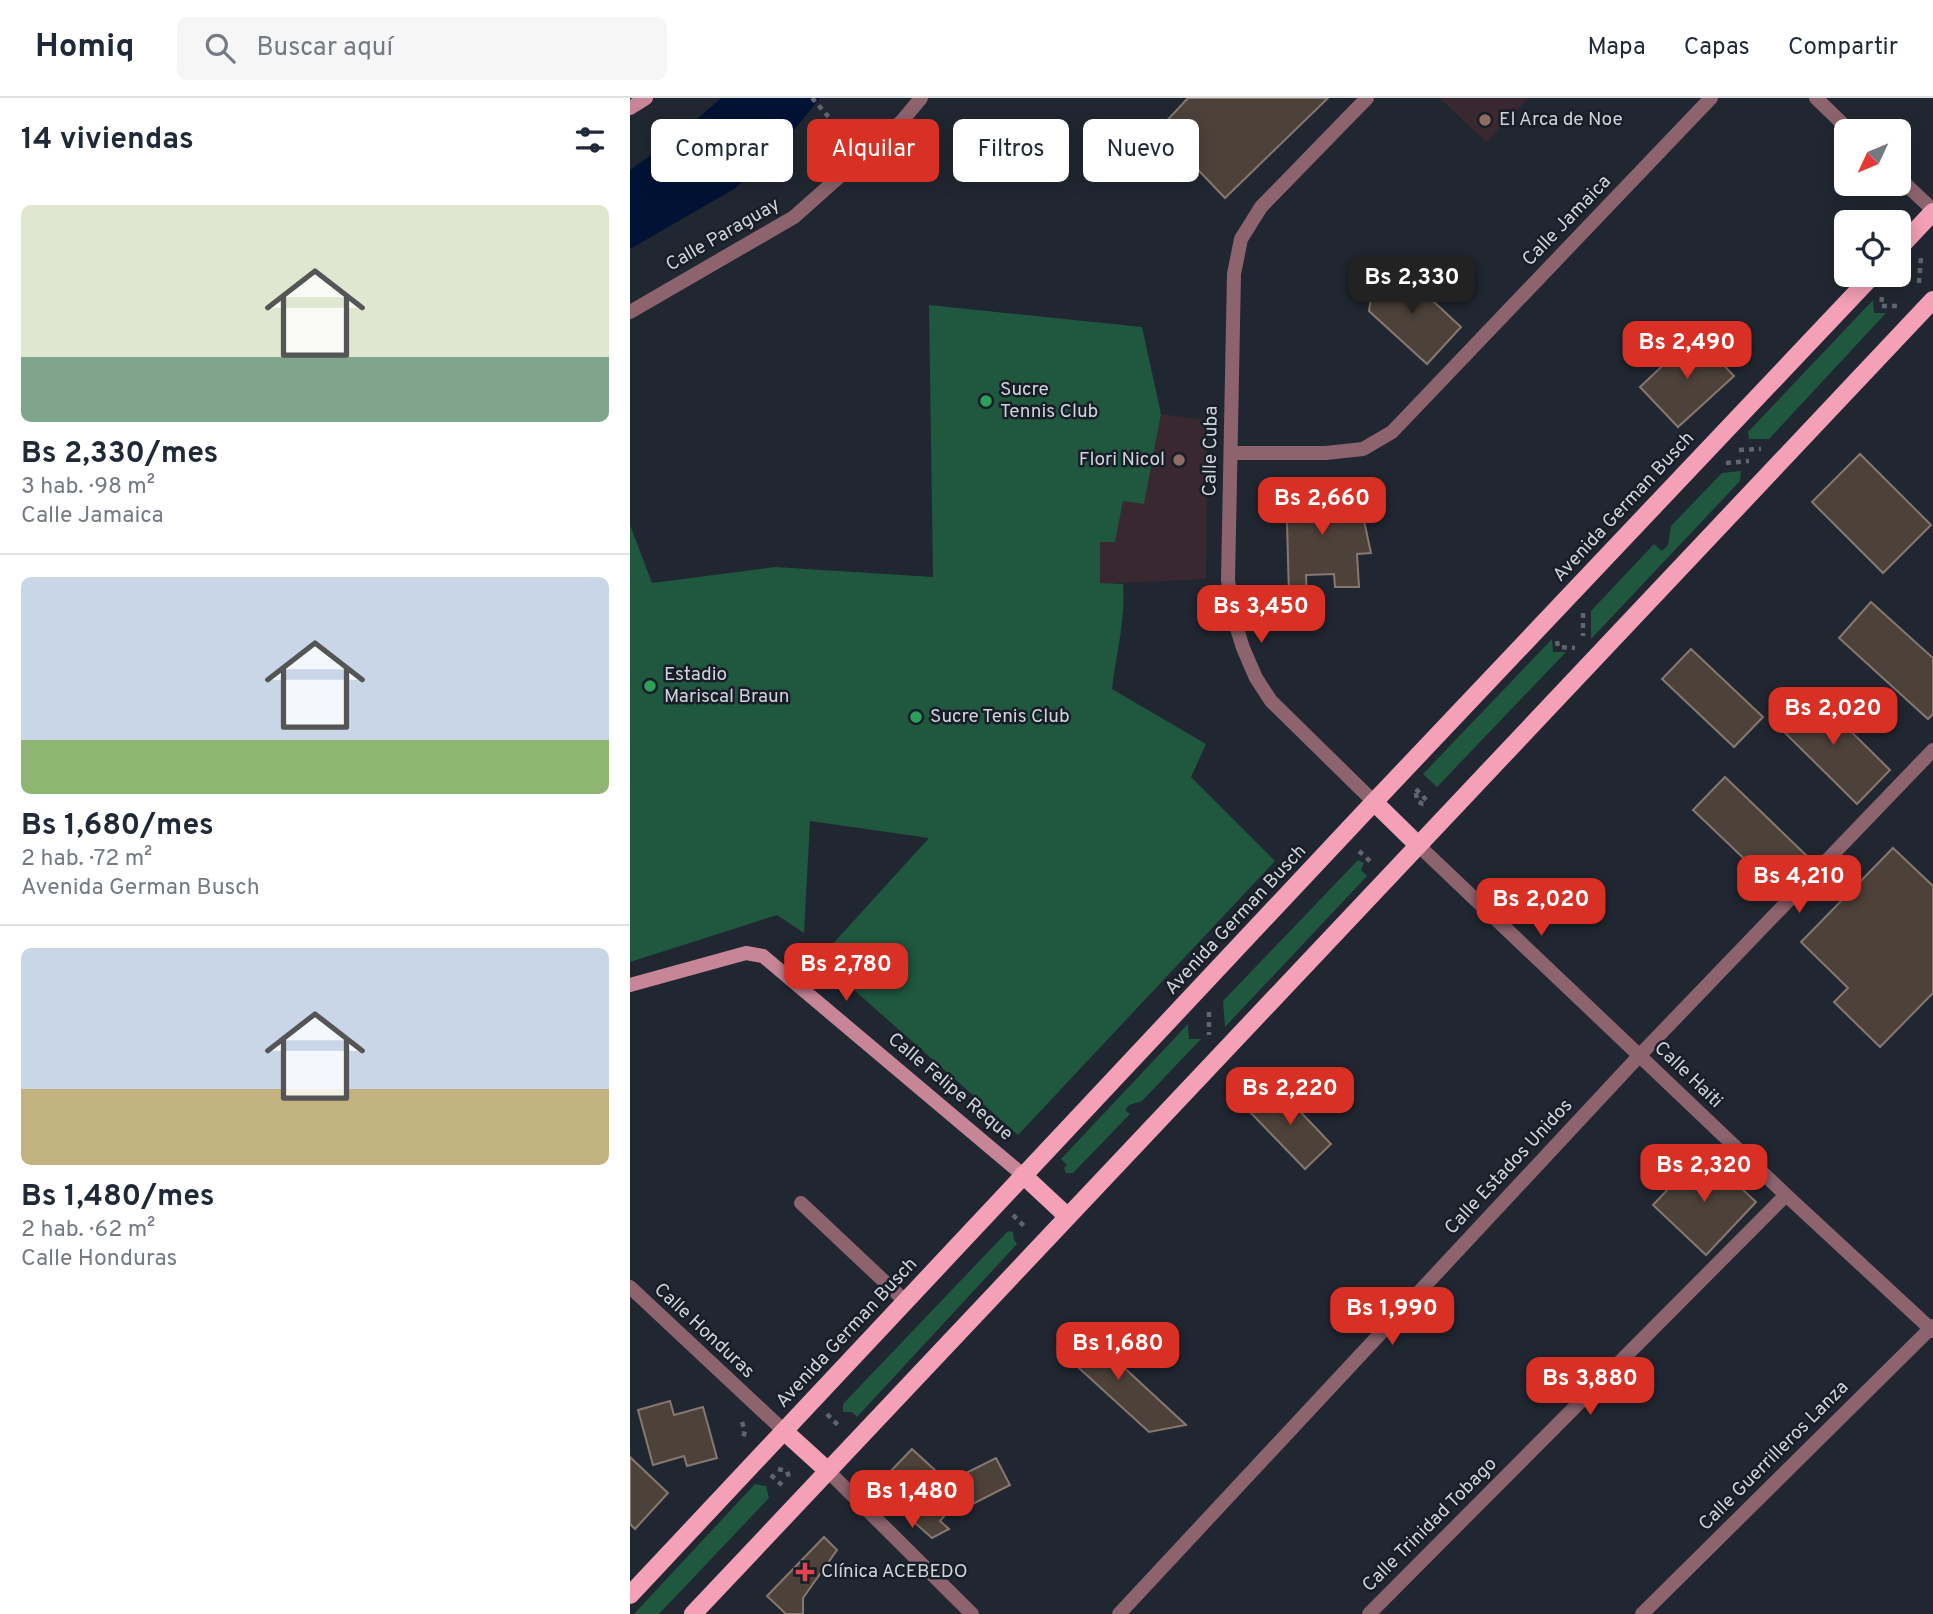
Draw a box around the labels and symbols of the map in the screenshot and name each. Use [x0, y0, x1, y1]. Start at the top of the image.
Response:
place label: El Arca de Noe [1499, 108, 1623, 132]
marker: El Arca de Noe [1477, 112, 1493, 128]
north arrow [1834, 119, 1911, 196]
street label: Calle Jamaica [1517, 170, 1617, 272]
street label: Calle Paraguay [662, 193, 784, 277]
pin: Bs 2,330 [1340, 256, 1484, 316]
pin: Bs 2,490 [1615, 322, 1759, 381]
place label: Sucre Tennis Club [1000, 378, 1098, 424]
marker: Sucre Tennis Club [978, 393, 994, 409]
street label: Calle Cuba [1198, 405, 1224, 497]
street label: Avenida German Busch [1548, 427, 1700, 587]
place label: Flori Nicol [1079, 448, 1165, 472]
marker: Flori Nicol [1171, 452, 1187, 468]
pin: Bs 2,660 [1250, 478, 1394, 537]
pin: Bs 3,450 [1189, 586, 1333, 645]
place label: Estadio Mariscal Braun [664, 663, 790, 709]
marker: Estadio Mariscal Braun [642, 678, 658, 694]
pin: Bs 2,020 [1761, 688, 1905, 747]
place label: Sucre Tenis Club [930, 705, 1070, 729]
marker: Sucre Tenis Club [908, 709, 924, 725]
street label: Avenida German Busch [1160, 840, 1312, 1000]
pin: Bs 4,210 [1727, 856, 1871, 915]
pin: Bs 2,020 [1469, 878, 1613, 938]
pin: Bs 2,780 [774, 944, 918, 1003]
street label: Calle Felipe Reque [882, 1028, 1018, 1146]
street label: Calle Haiti [1649, 1036, 1727, 1114]
pin: Bs 2,220 [1218, 1068, 1362, 1127]
street label: Calle Estados Unidos [1440, 1094, 1578, 1240]
pin: Bs 2,320 [1632, 1144, 1776, 1204]
street label: Avenida German Busch [771, 1253, 923, 1413]
street label: Calle Honduras [649, 1278, 759, 1384]
pin: Bs 1,990 [1320, 1288, 1464, 1347]
pin: Bs 1,680 [1046, 1322, 1190, 1382]
pin: Bs 3,880 [1518, 1358, 1662, 1417]
street label: Calle Guerrilleros Lanza [1694, 1376, 1854, 1536]
street label: Calle Trinidad Tobago [1358, 1453, 1502, 1597]
pin: Bs 1,480 [840, 1470, 984, 1530]
place label: Clínica ACEBEDO [821, 1560, 968, 1584]
marker: Clínica ACEBEDO [795, 1562, 815, 1582]

